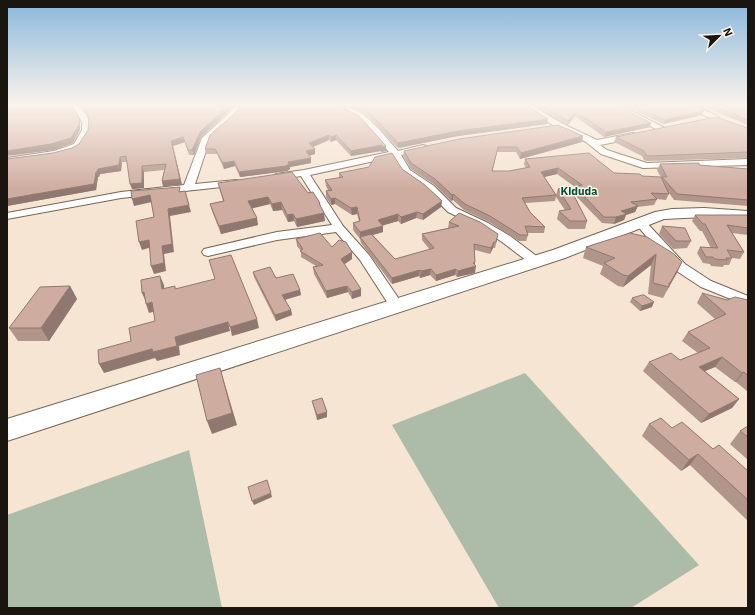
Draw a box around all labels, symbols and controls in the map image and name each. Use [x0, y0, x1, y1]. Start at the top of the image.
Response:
north arrow [699, 16, 739, 56]
text: N [720, 25, 736, 38]
district label: Kiduda [561, 184, 598, 198]

